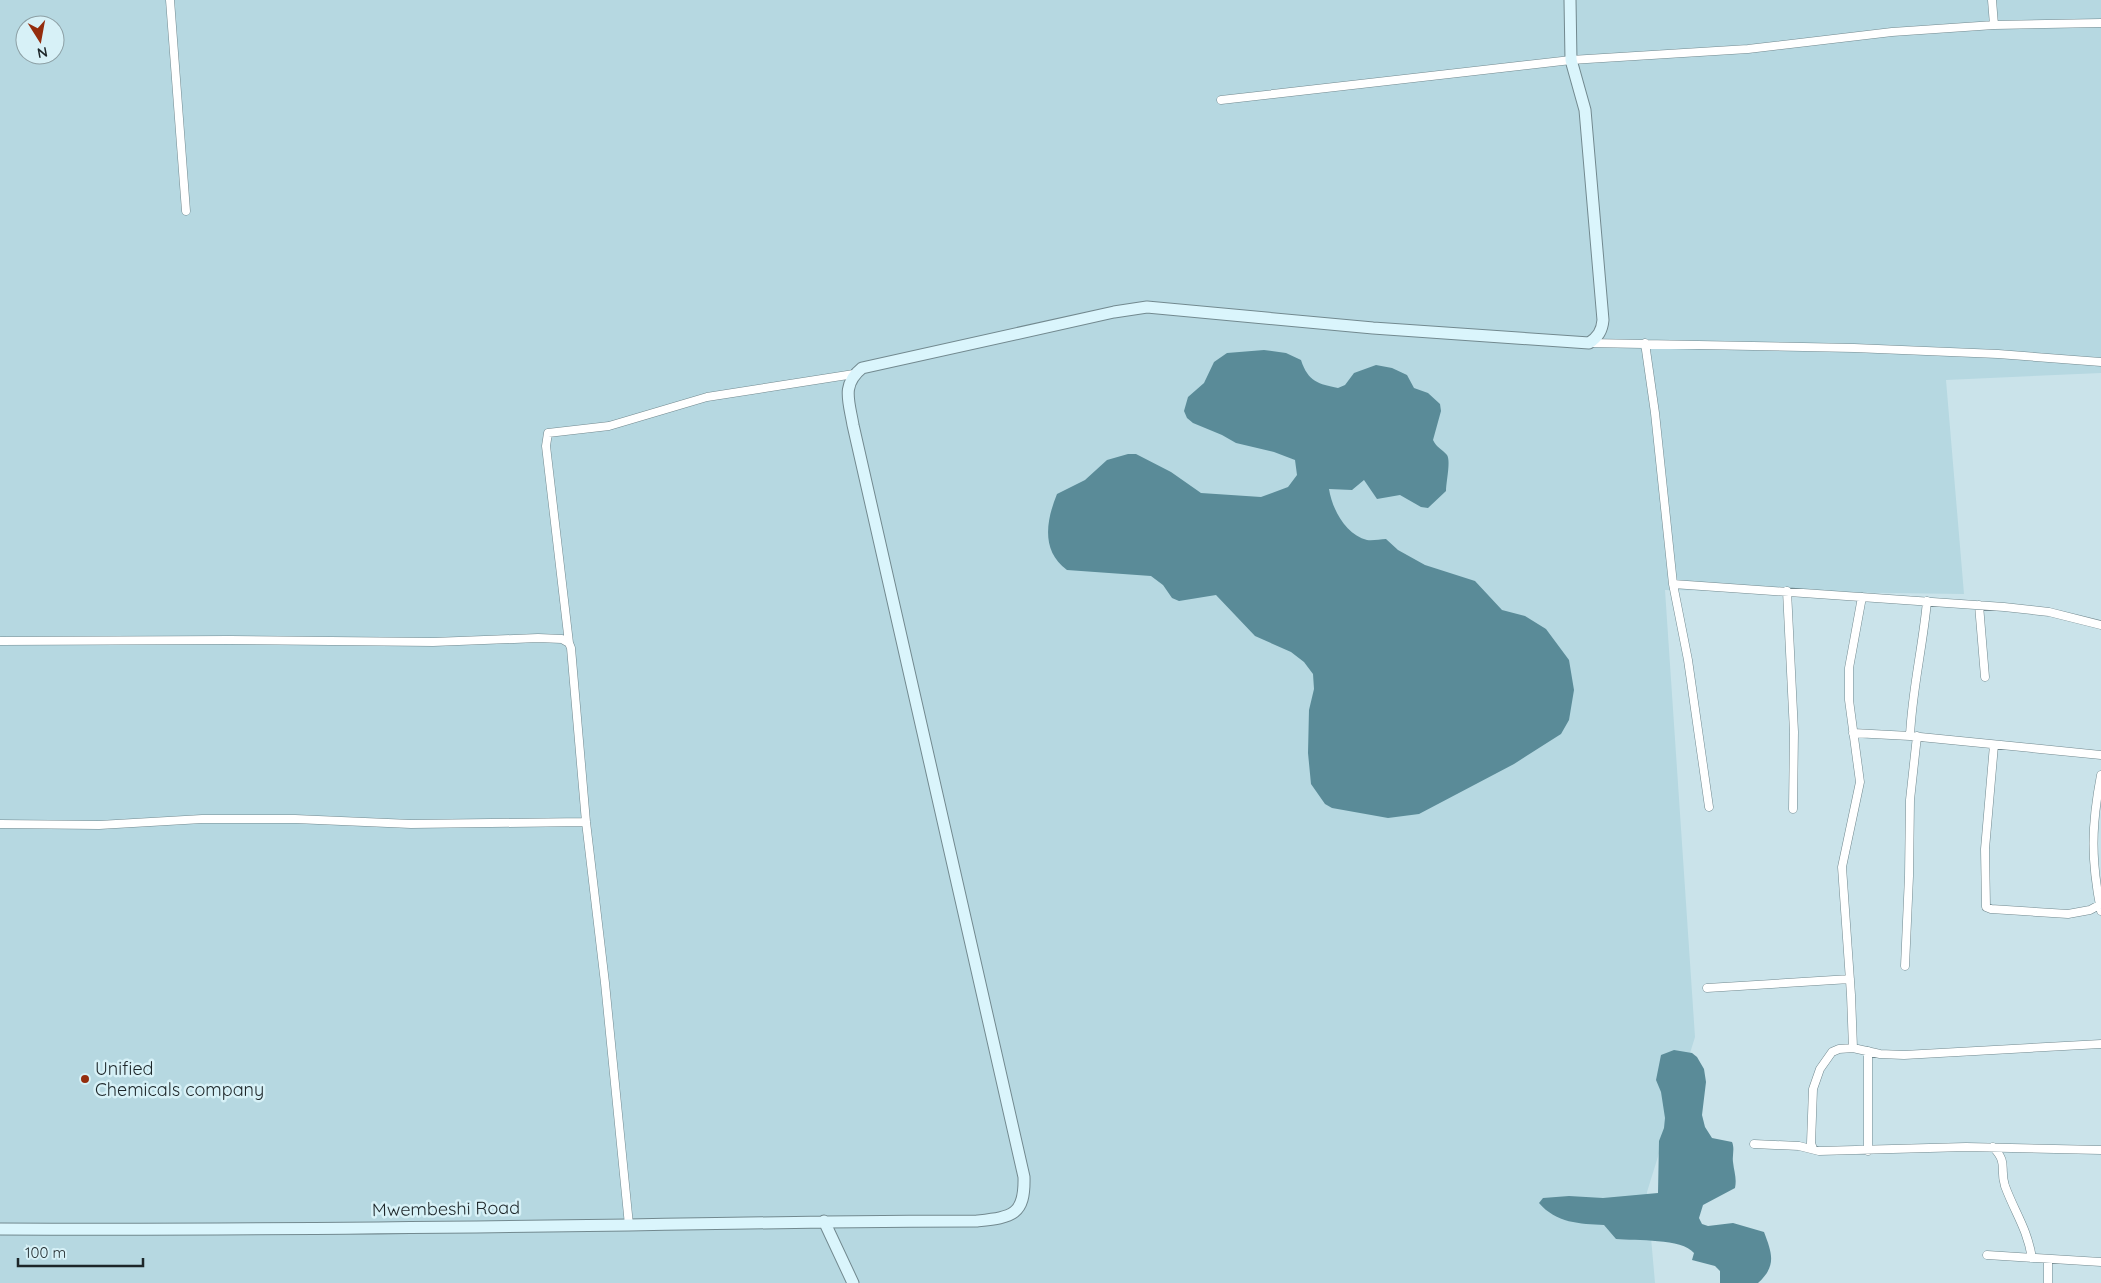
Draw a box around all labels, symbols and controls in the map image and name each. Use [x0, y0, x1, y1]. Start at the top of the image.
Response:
north arrow [15, 15, 65, 65]
text: N [36, 43, 49, 63]
place label: Unified Chemicals company [95, 1057, 264, 1101]
marker: Unified Chemicals company [79, 1073, 91, 1085]
street label: Mwembeshi Road [372, 1196, 520, 1221]
scale bar [18, 1236, 142, 1268]
text: 100 m [25, 1243, 66, 1262]

